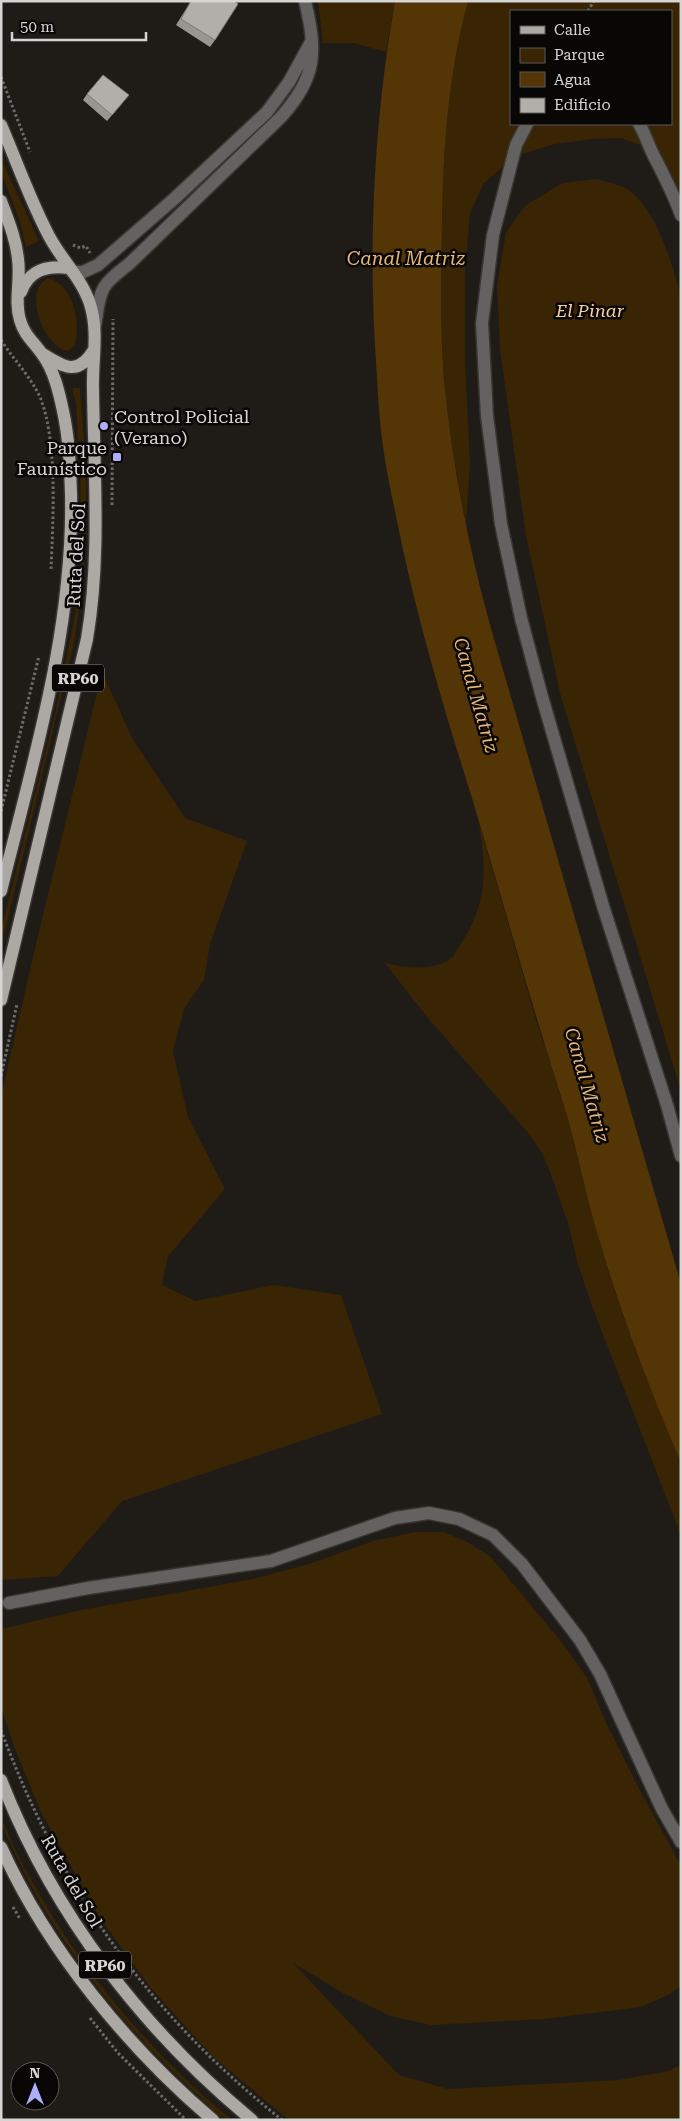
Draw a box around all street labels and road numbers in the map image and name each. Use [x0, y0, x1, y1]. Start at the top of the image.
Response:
street label: Ruta del Sol [63, 502, 89, 607]
road number: RP60 [52, 664, 104, 691]
street label: Ruta del Sol [37, 1831, 107, 1932]
road number: RP60 [79, 1952, 131, 1978]

